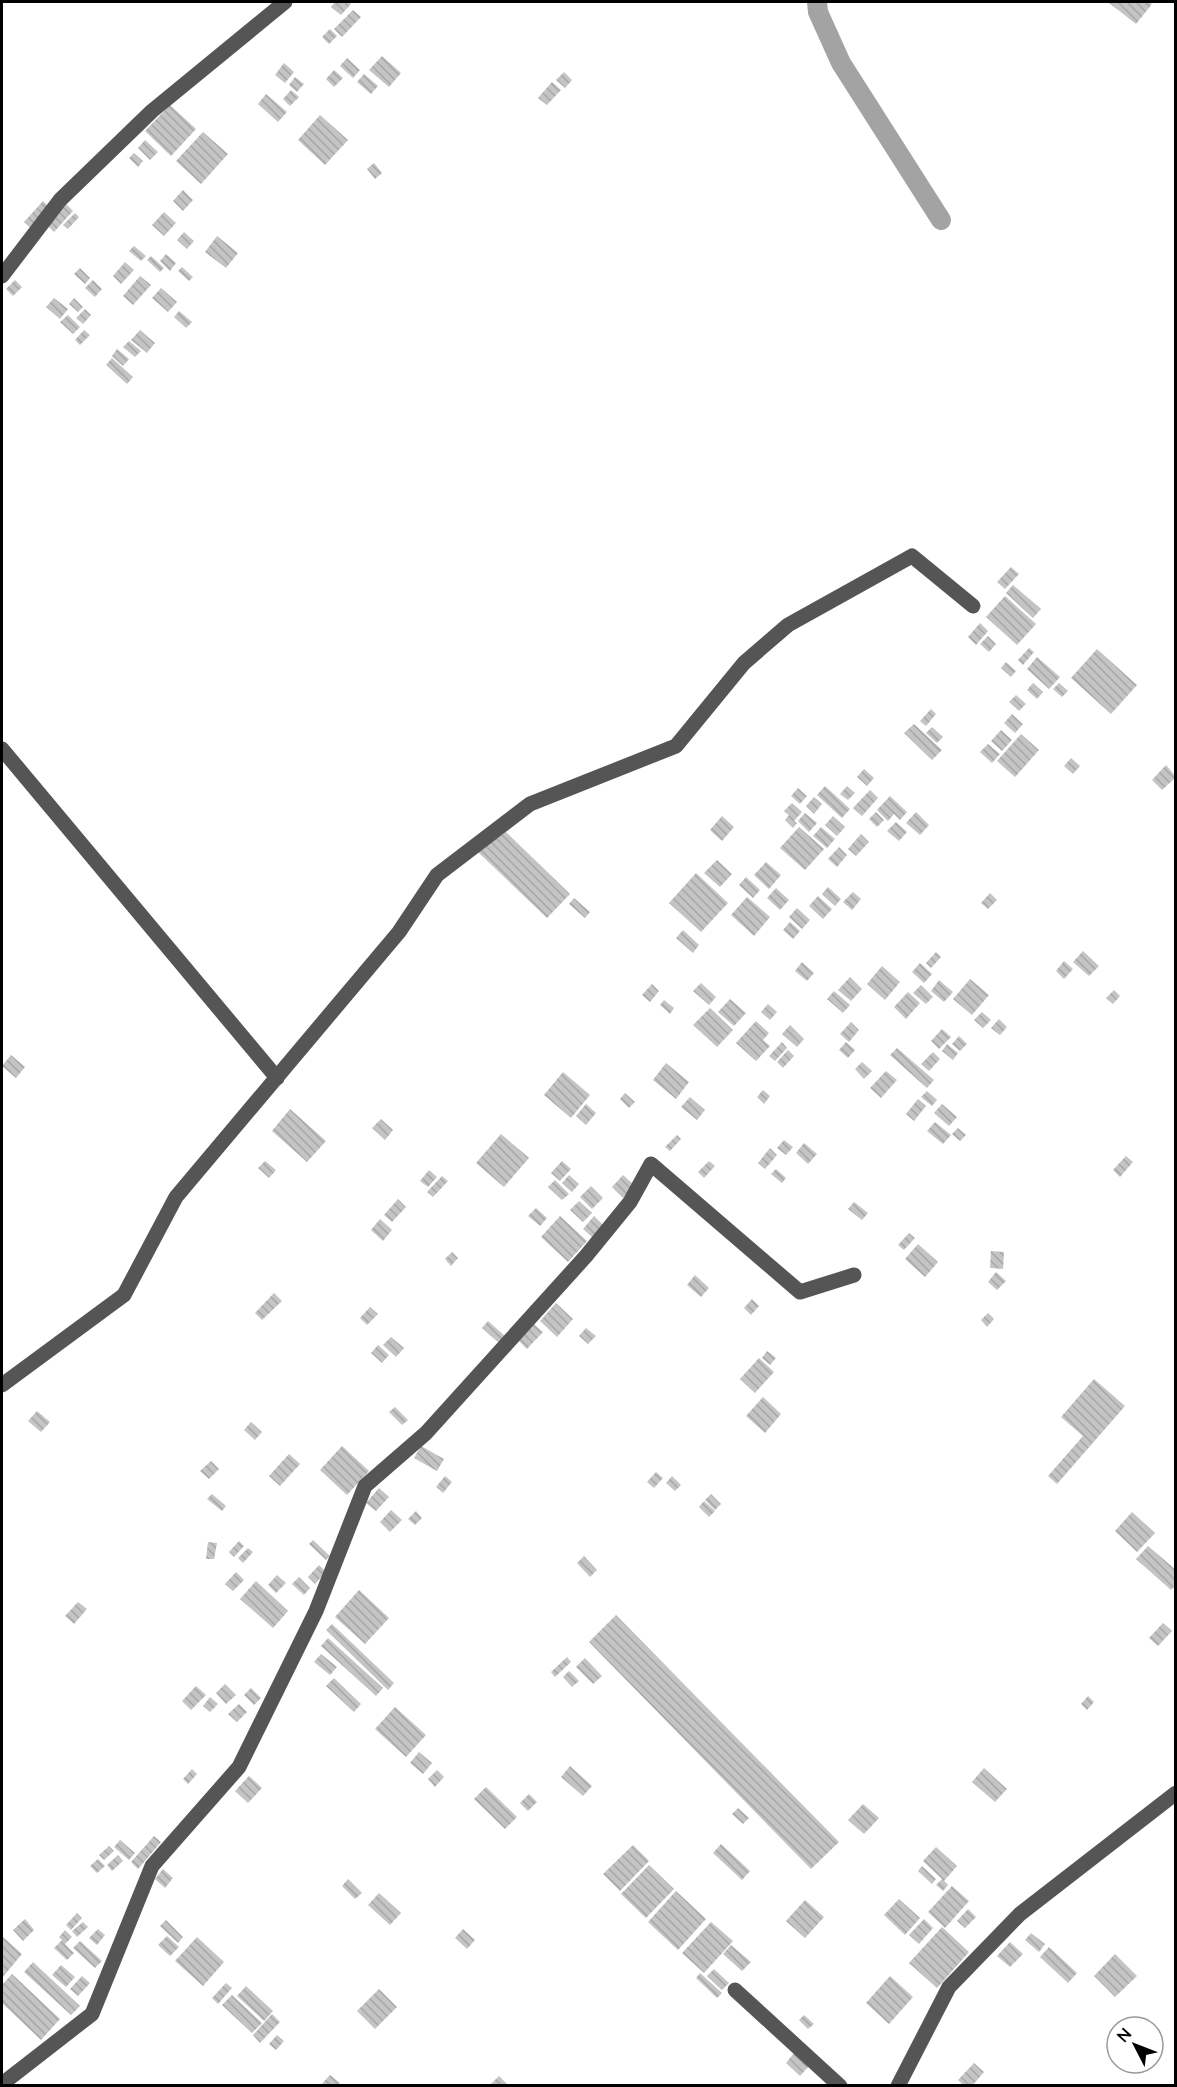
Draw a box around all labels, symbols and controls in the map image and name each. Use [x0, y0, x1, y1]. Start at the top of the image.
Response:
north arrow [1105, 2015, 1165, 2075]
text: N [1112, 2024, 1135, 2046]

